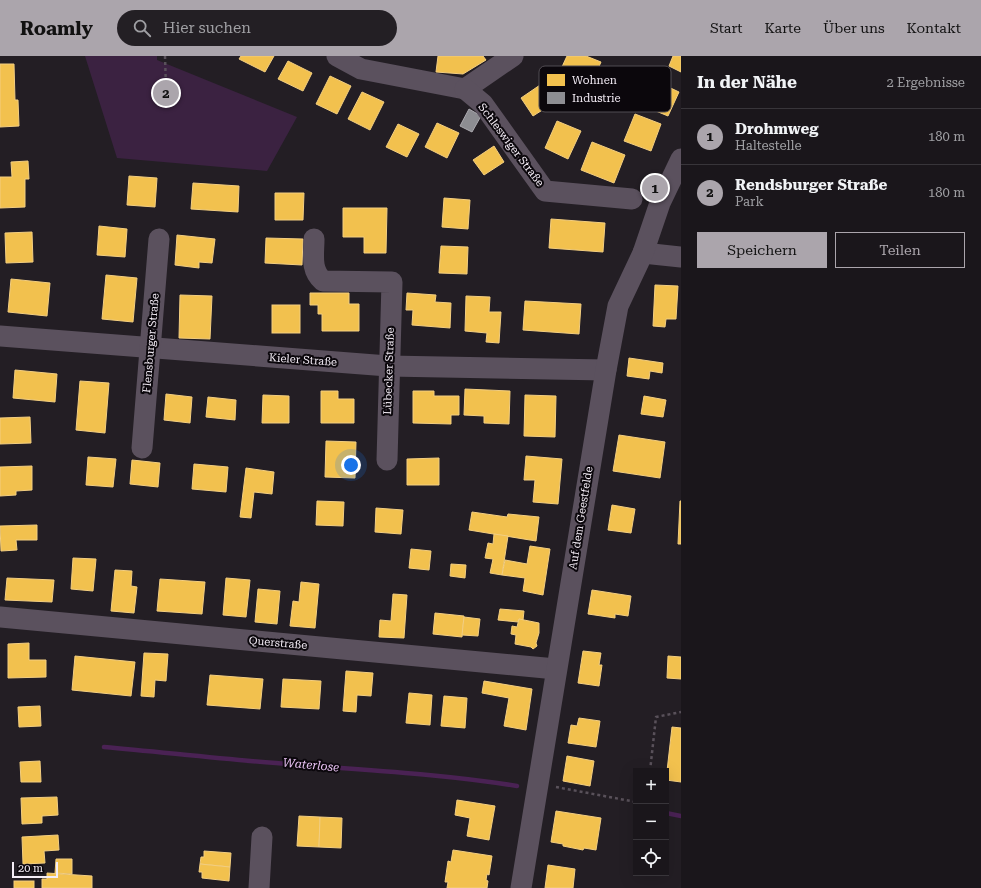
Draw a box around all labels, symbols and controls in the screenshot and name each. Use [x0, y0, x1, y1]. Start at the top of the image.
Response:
search box [117, 10, 397, 46]
text: Roamly [20, 17, 93, 40]
icon: search [131, 17, 153, 39]
text: Hier suchen [163, 19, 251, 37]
text: Start [710, 20, 743, 36]
text: Karte [765, 20, 801, 36]
text: Über uns [823, 20, 885, 36]
text: Kontakt [907, 20, 961, 36]
legend [539, 66, 671, 112]
text: In der Nähe [697, 72, 797, 92]
text: Wohnen [572, 74, 617, 87]
text: 2 Ergebnisse [887, 75, 965, 90]
pin: 2 [153, 78, 179, 108]
text: Industrie [572, 92, 621, 105]
street label: Schleswiger Straße [475, 101, 547, 189]
text: Drohmweg [735, 120, 818, 138]
text: 1 [706, 129, 714, 144]
text: 180 m [928, 129, 965, 144]
text: Haltestelle [735, 138, 802, 153]
pin: 1 [642, 173, 668, 203]
text: Rendsburger Straße [735, 176, 887, 194]
text: 2 [706, 185, 714, 200]
text: 180 m [928, 185, 965, 200]
text: Park [735, 194, 764, 209]
button: Speichern [697, 232, 827, 268]
button: Teilen [835, 232, 965, 268]
street label: Flensburger Straße [140, 293, 162, 393]
street label: Lübecker Straße [381, 327, 397, 415]
street label: Kieler Straße [268, 351, 338, 369]
your location [341, 455, 361, 475]
street label: Auf dem Geestfelde [566, 465, 596, 571]
street label: Querstraße [248, 634, 308, 652]
water label: Waterlose [282, 756, 340, 774]
map controls [633, 768, 669, 876]
button: + [633, 768, 669, 804]
button: − [633, 804, 669, 840]
button: locate [633, 840, 669, 876]
scale bar [12, 860, 58, 879]
text: 20 m [18, 862, 43, 875]

